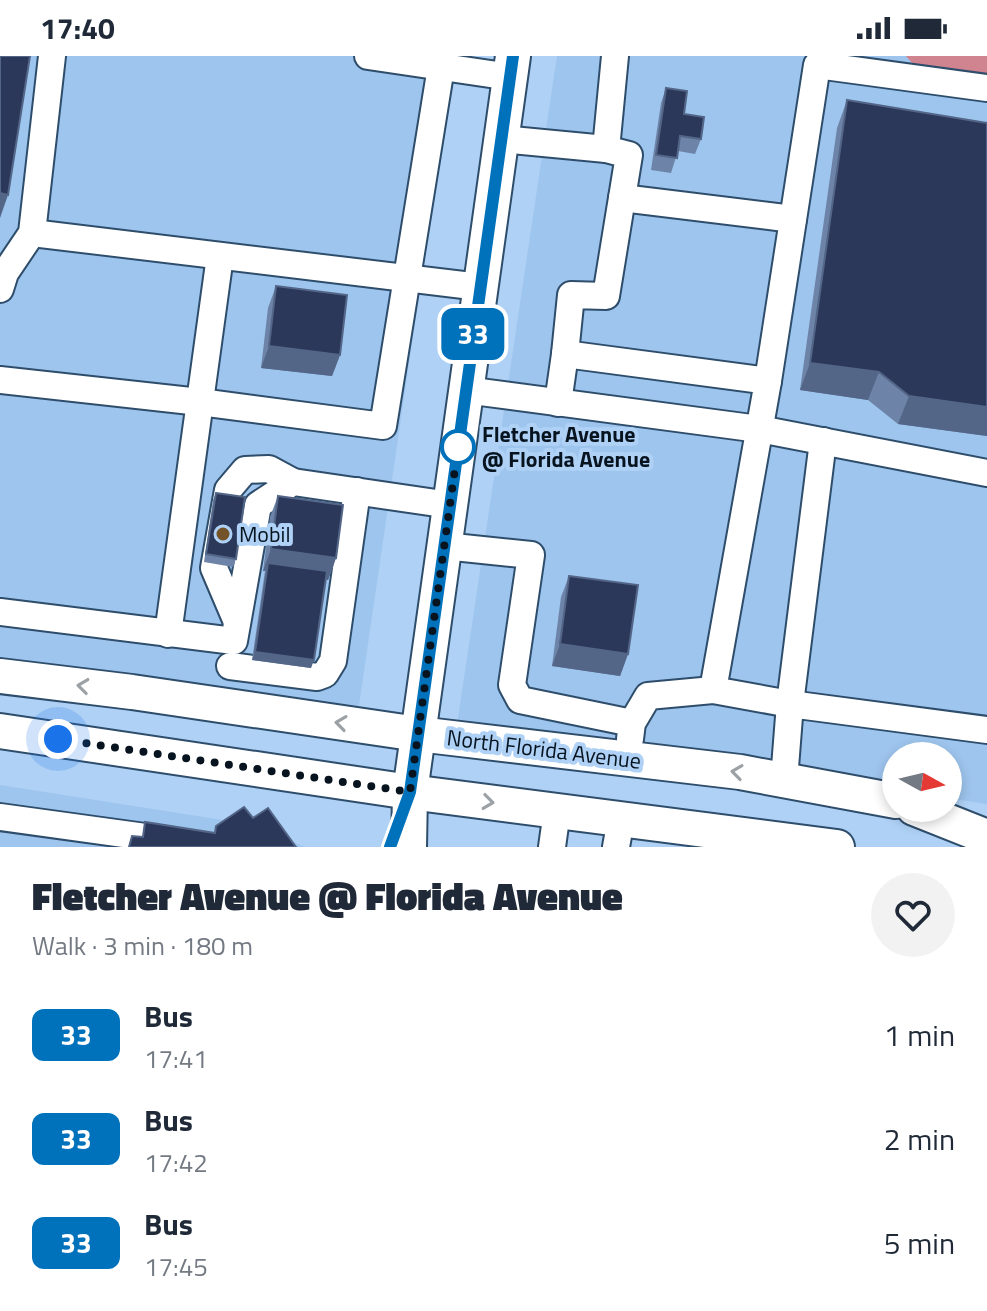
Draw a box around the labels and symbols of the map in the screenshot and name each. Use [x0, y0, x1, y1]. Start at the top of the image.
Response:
line badge: 33 [437, 308, 509, 360]
place label: Fletcher Avenue @ Florida Avenue [482, 417, 650, 476]
marker: Fletcher Avenue @ Florida Avenue [441, 430, 475, 464]
place label: Mobil [239, 517, 290, 551]
marker: Mobil [214, 525, 232, 543]
one-way arrow [77, 678, 90, 695]
one-way arrow [334, 715, 348, 732]
your location [38, 719, 78, 759]
street label: North Florida Avenue [445, 720, 643, 778]
north arrow [882, 742, 962, 822]
one-way arrow [730, 764, 743, 781]
one-way arrow [481, 793, 494, 810]

